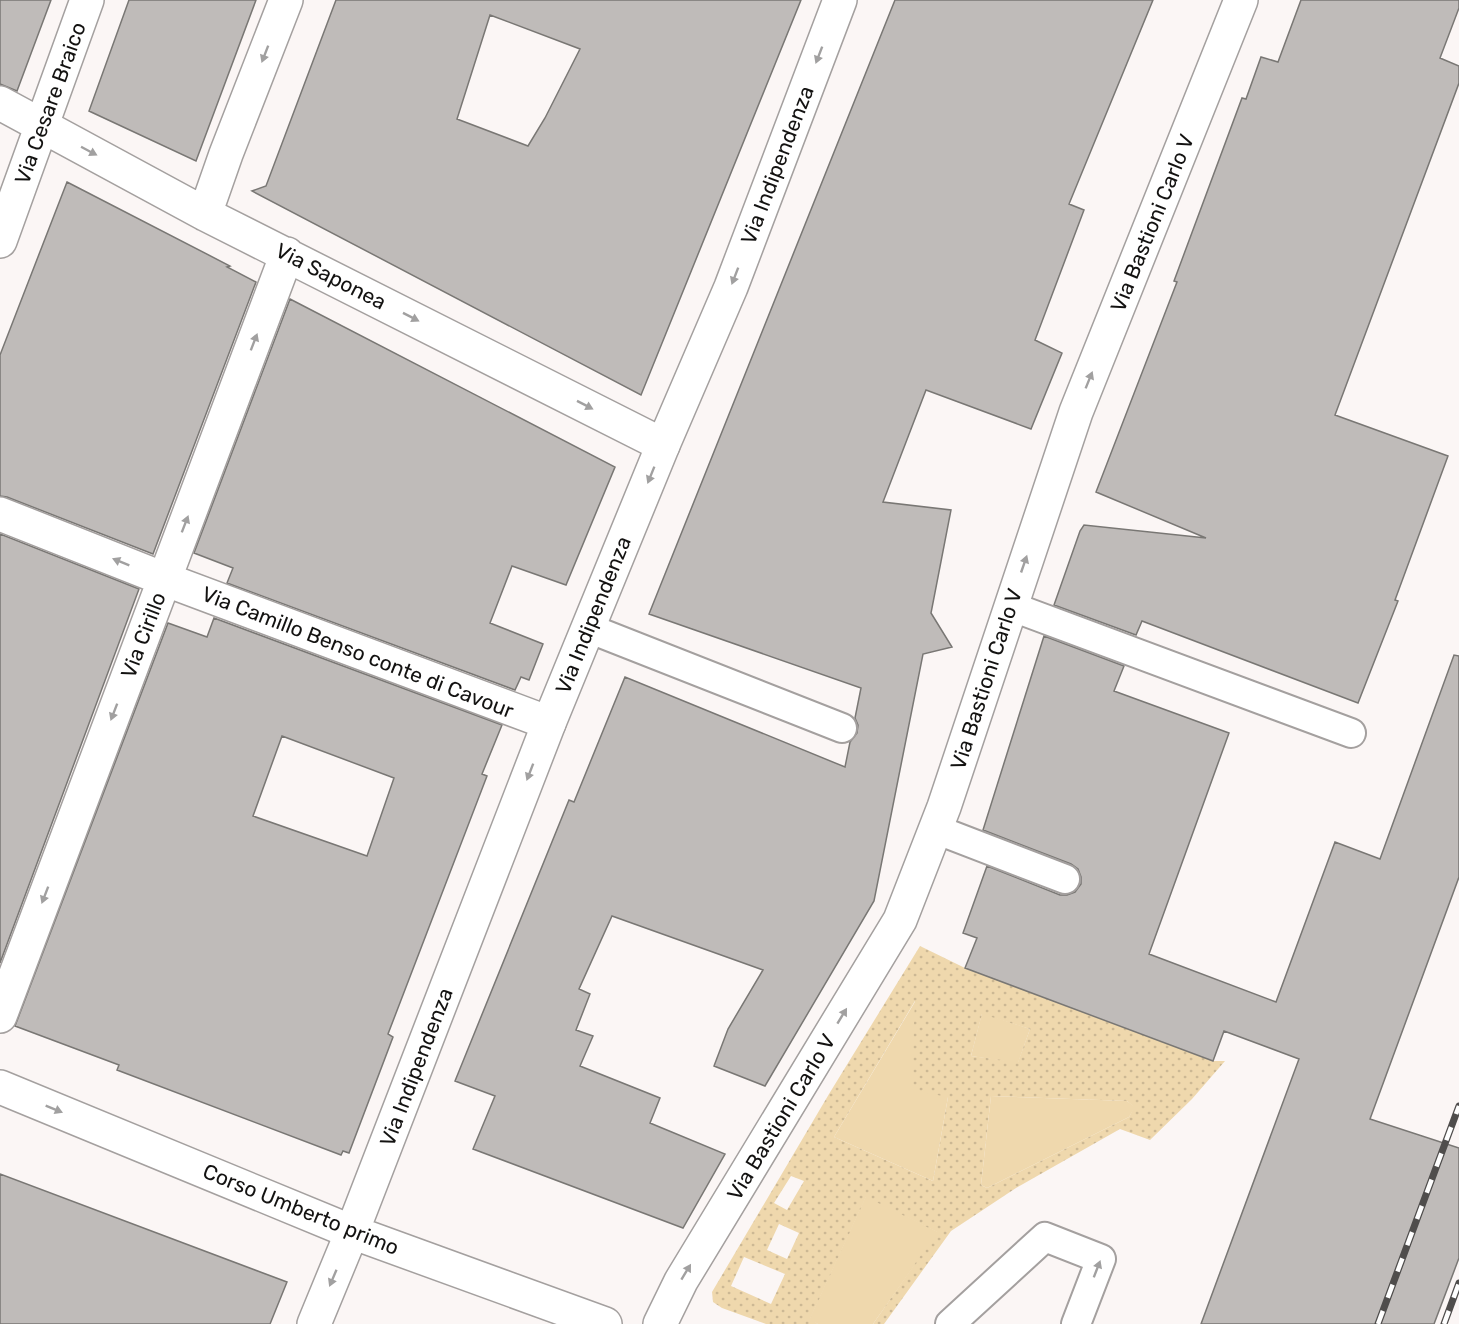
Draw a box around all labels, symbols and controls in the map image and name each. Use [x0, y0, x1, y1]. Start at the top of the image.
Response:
street label: Via Cesare Braico [9, 19, 91, 187]
one-way arrow [260, 46, 270, 64]
one-way arrow [814, 46, 823, 64]
street label: Via Indipendenza [735, 82, 819, 248]
street label: Via Bastioni Carlo V [1105, 130, 1199, 315]
one-way arrow [80, 146, 97, 156]
street label: Via Saponea [272, 237, 390, 315]
one-way arrow [730, 267, 739, 285]
one-way arrow [403, 312, 420, 322]
one-way arrow [250, 333, 259, 351]
one-way arrow [1084, 371, 1094, 389]
one-way arrow [577, 401, 594, 410]
one-way arrow [646, 466, 655, 484]
one-way arrow [181, 515, 190, 533]
street label: Via Indipendenza [550, 533, 636, 697]
one-way arrow [1020, 555, 1030, 573]
one-way arrow [111, 556, 129, 566]
street label: Via Camillo Benso conte di Cavour [199, 581, 517, 723]
street label: Via Bastioni Carlo V [945, 585, 1027, 773]
street label: Via Cirillo [115, 589, 171, 681]
one-way arrow [109, 703, 118, 721]
one-way arrow [524, 764, 534, 782]
one-way arrow [40, 886, 50, 904]
street label: Via Indipendenza [374, 984, 458, 1150]
one-way arrow [837, 1008, 848, 1024]
street label: Via Bastioni Carlo V [722, 1029, 841, 1205]
one-way arrow [45, 1105, 63, 1114]
street label: Corso Umberto primo [199, 1158, 403, 1260]
one-way arrow [1093, 1260, 1102, 1278]
one-way arrow [681, 1264, 692, 1280]
one-way arrow [328, 1269, 337, 1287]

